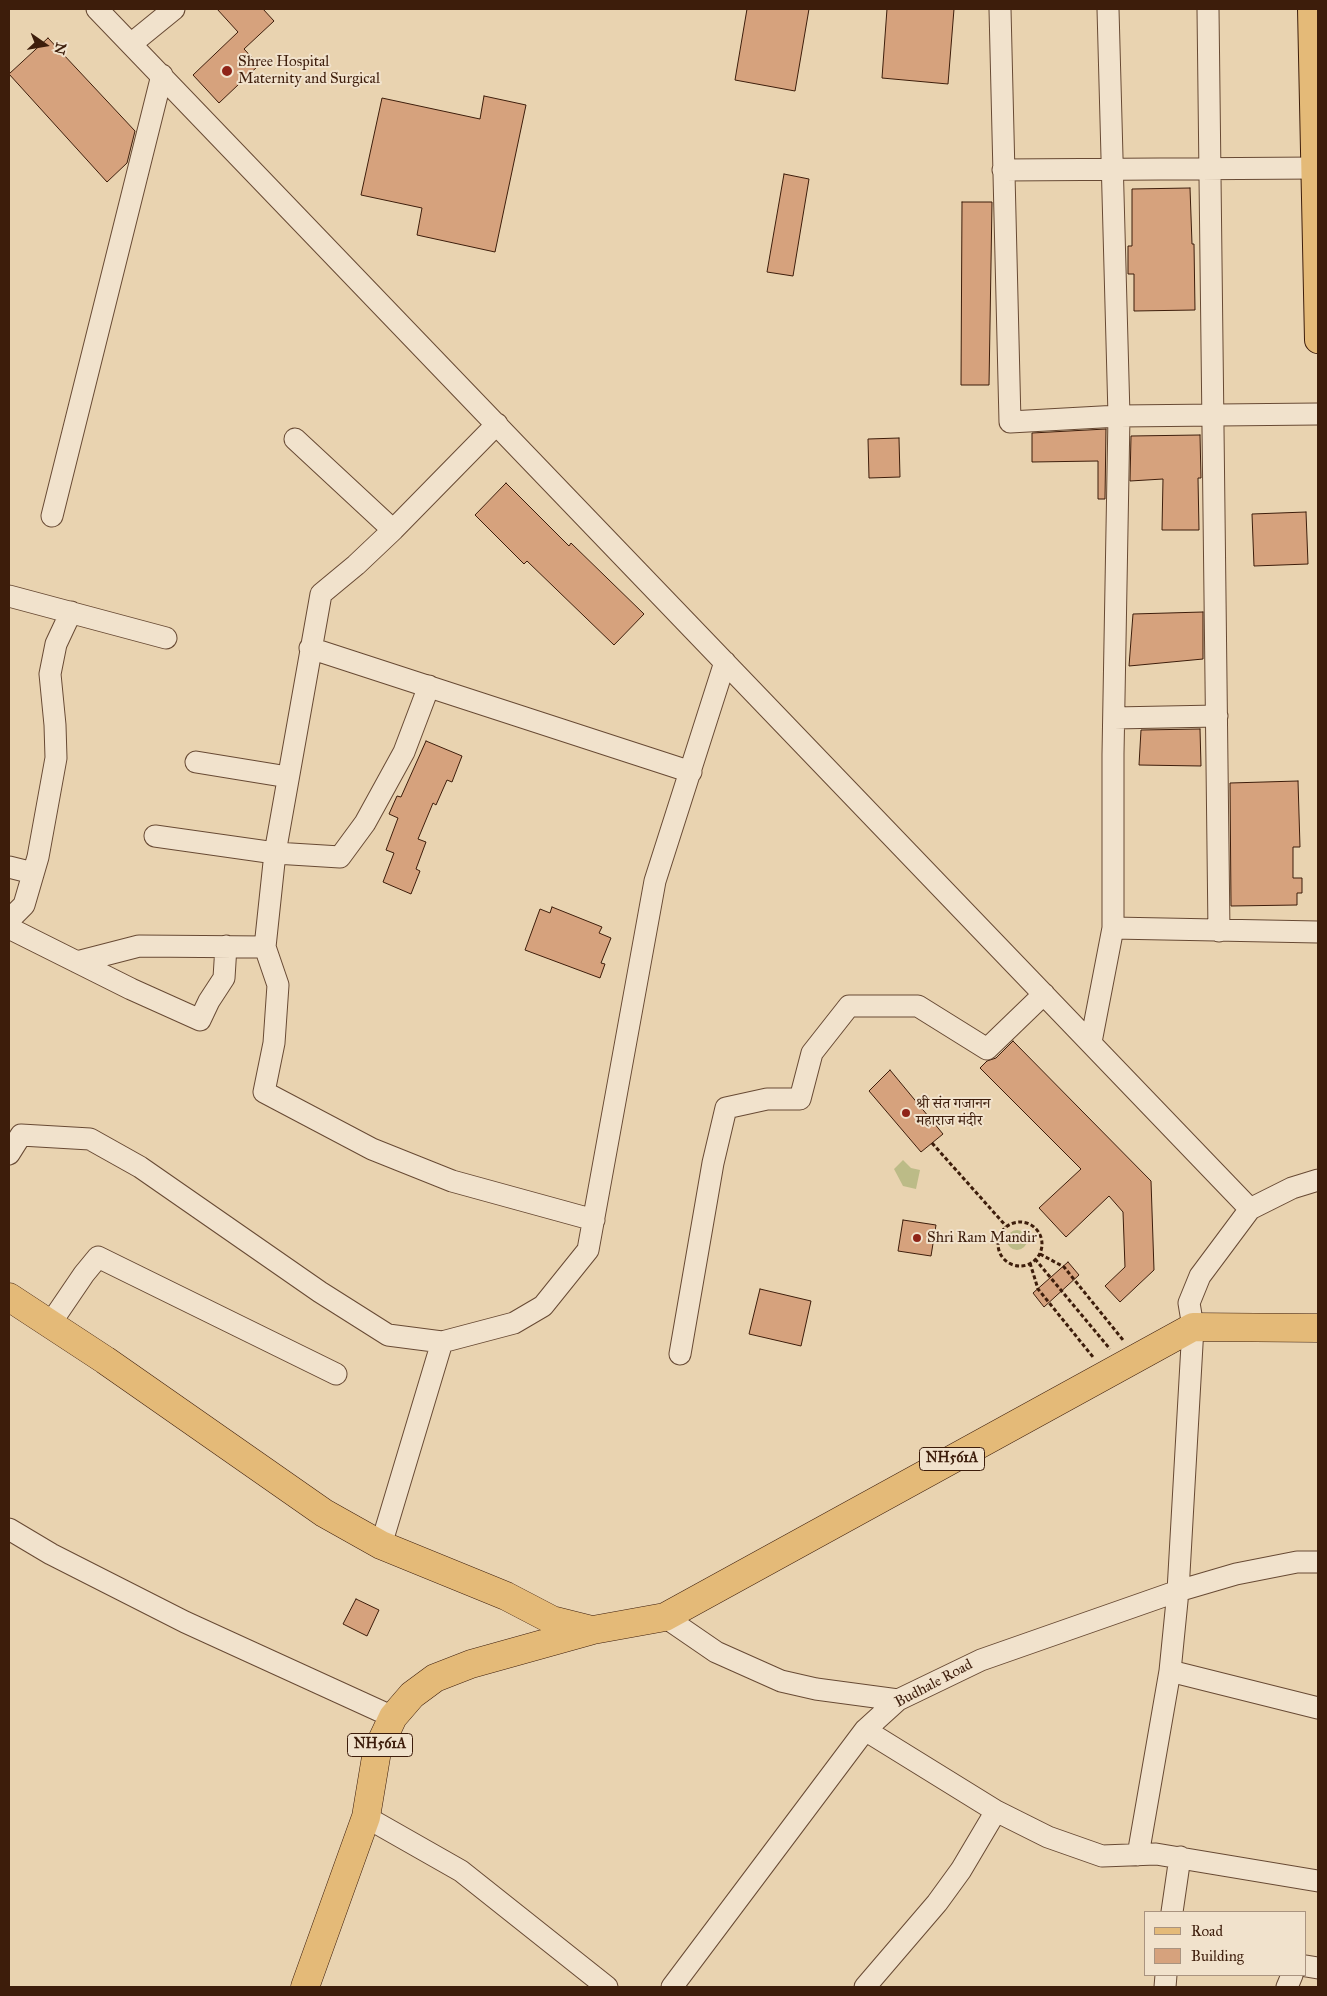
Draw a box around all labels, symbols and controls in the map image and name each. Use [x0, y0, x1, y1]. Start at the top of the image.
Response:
north arrow [20, 20, 70, 70]
text: N [50, 41, 70, 56]
place label: Shree Hospital Maternity and Surgical [238, 53, 380, 88]
marker: Shree Hospital Maternity and Surgical [220, 64, 234, 78]
place label: श्री संंत गजानन महाराज मंदीर [916, 1095, 991, 1130]
marker: श्री संंत गजानन महाराज मंदीर [900, 1107, 912, 1119]
place label: Shri Ram Mandir [927, 1229, 1037, 1247]
marker: Shri Ram Mandir [911, 1232, 923, 1244]
road number: NH561A [920, 1448, 984, 1470]
street label: Budhale Road [892, 1656, 976, 1712]
road number: NH561A [348, 1734, 412, 1756]
legend [1144, 1911, 1307, 1976]
text: Road [1191, 1922, 1223, 1940]
text: Building [1191, 1947, 1244, 1965]

